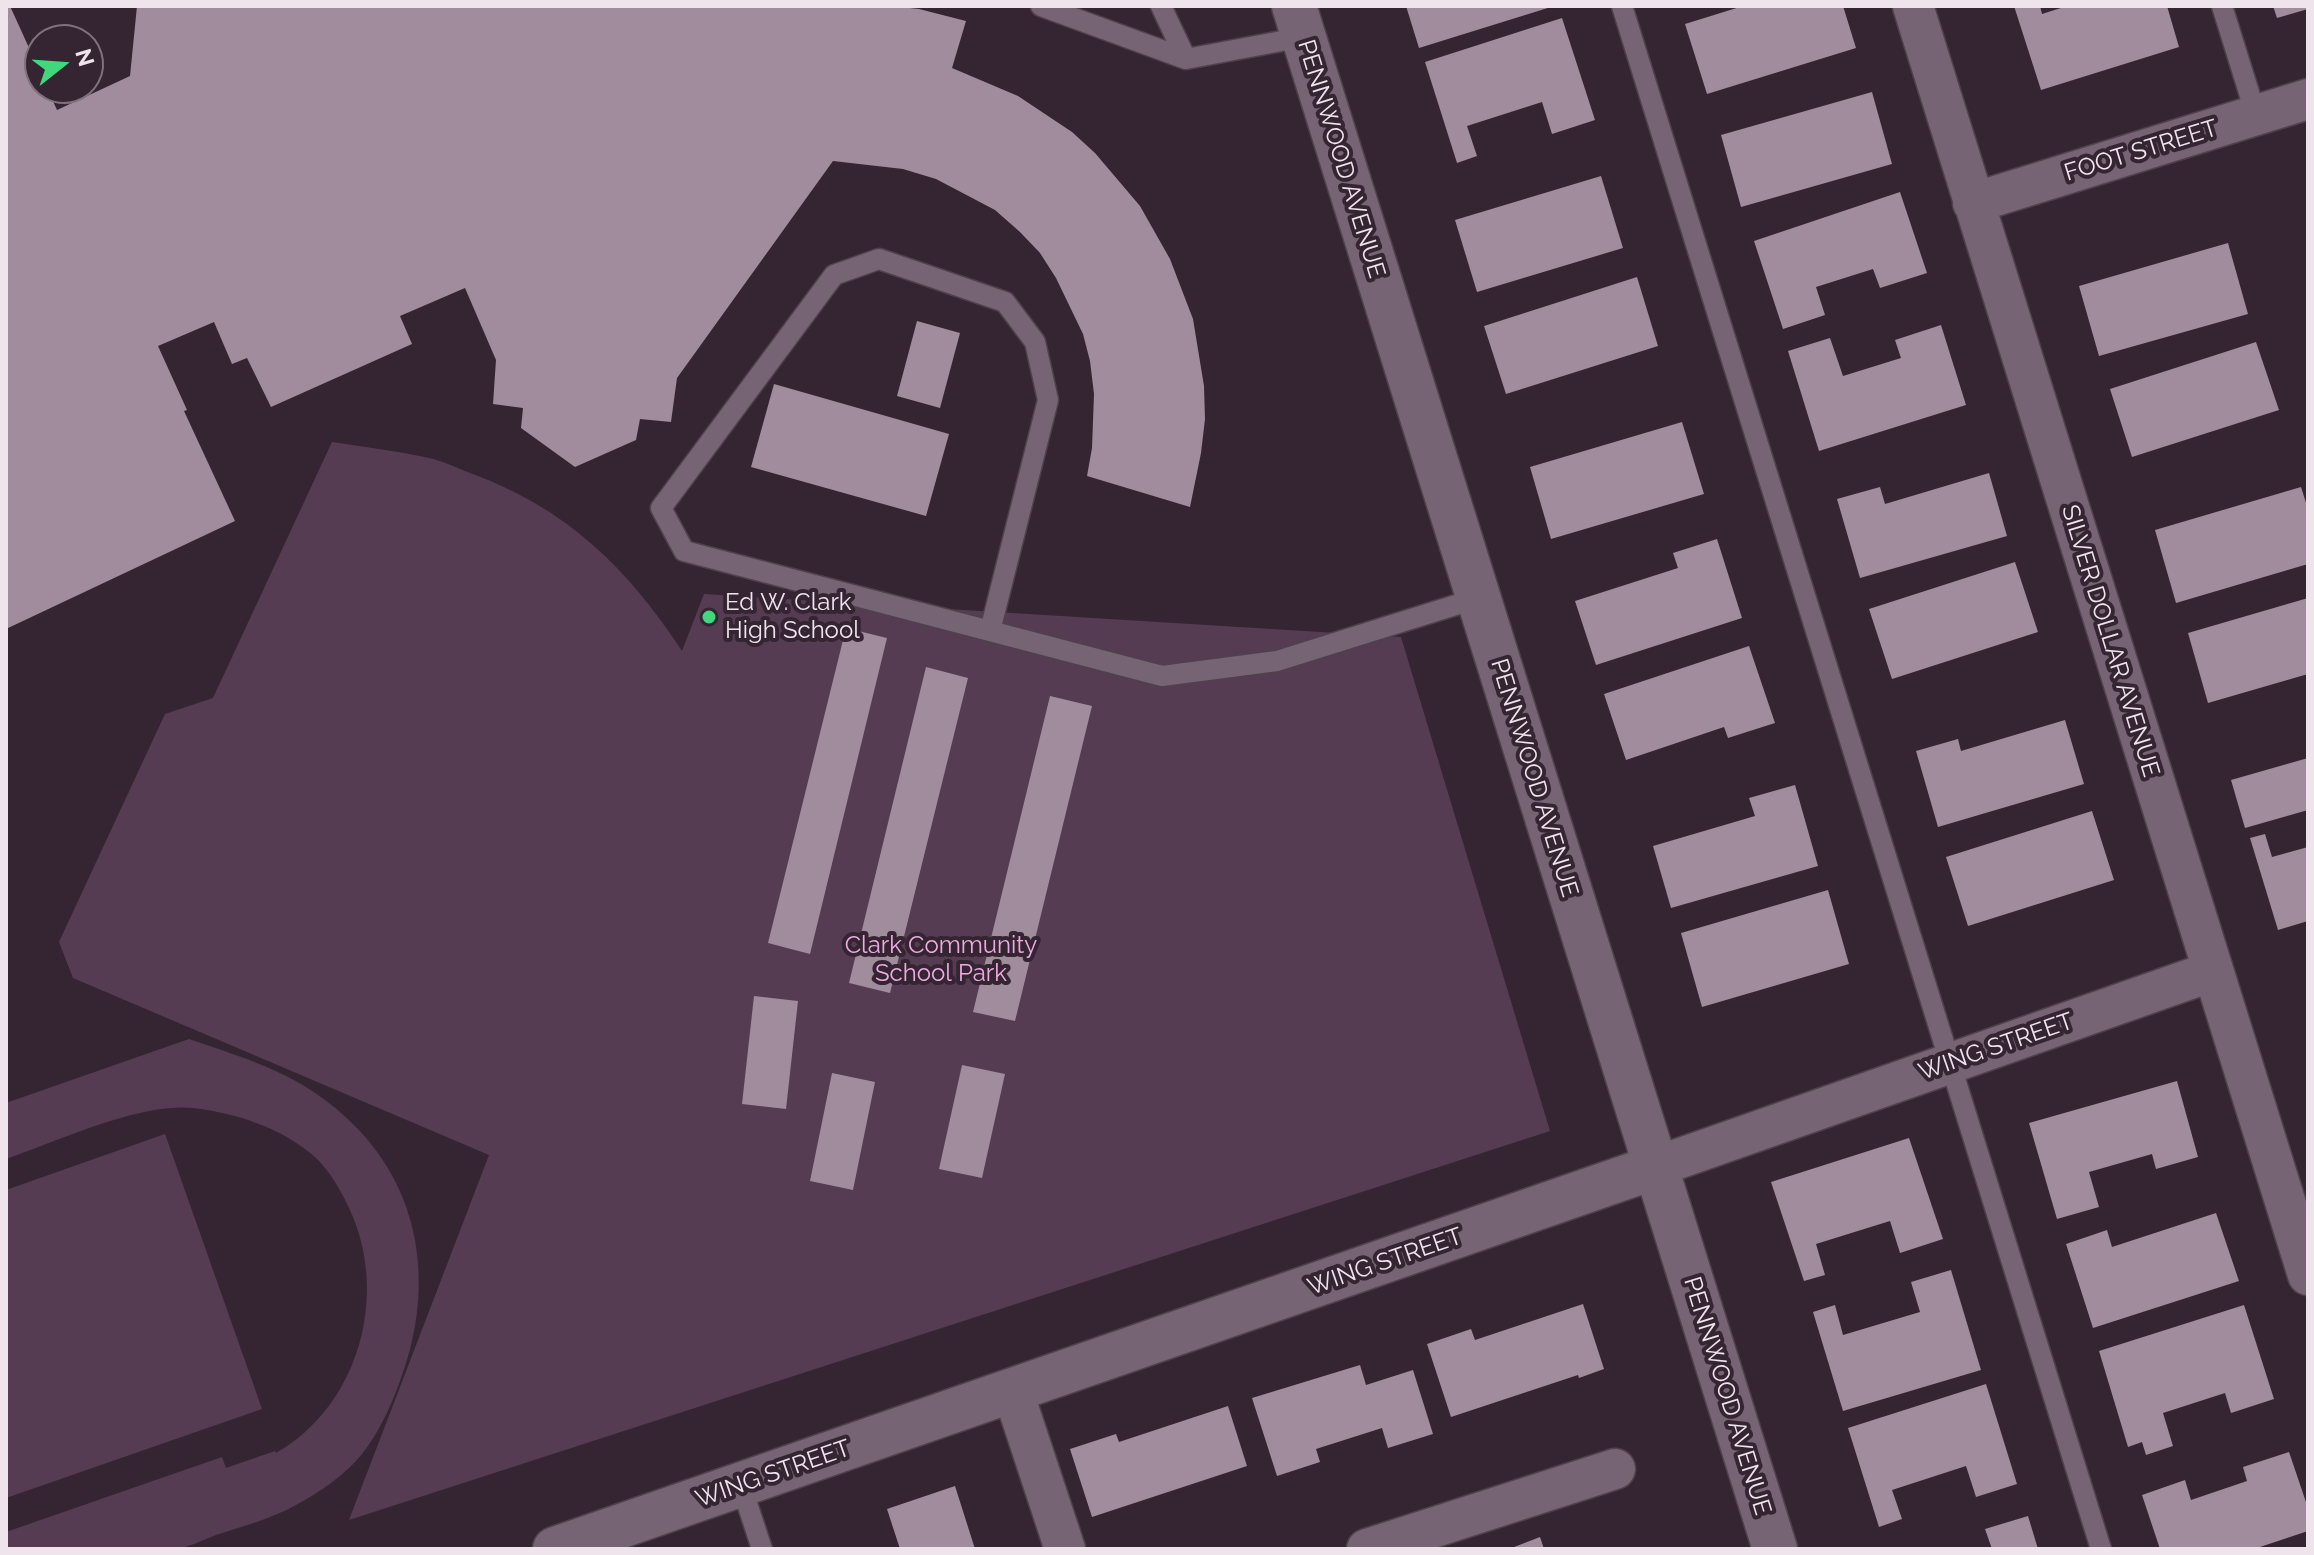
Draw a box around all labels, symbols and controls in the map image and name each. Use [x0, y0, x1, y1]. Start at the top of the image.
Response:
north arrow [24, 24, 104, 104]
street label: PENNWOOD AVENUE [1291, 36, 1391, 282]
text: N [70, 46, 100, 69]
street label: FOOT STREET [2061, 114, 2221, 188]
street label: SILVER DOLLAR AVENUE [2055, 502, 2165, 780]
place label: Ed W. Clark High School [725, 589, 860, 645]
marker: Ed W. Clark High School [700, 608, 718, 626]
street label: PENNWOOD AVENUE [1484, 655, 1584, 901]
park label: Clark Community School Park [845, 932, 1037, 988]
street label: WING STREET [1915, 1007, 2077, 1087]
street label: WING STREET [1304, 1222, 1466, 1302]
street label: PENNWOOD AVENUE [1677, 1273, 1777, 1519]
street label: WING STREET [692, 1434, 854, 1514]

